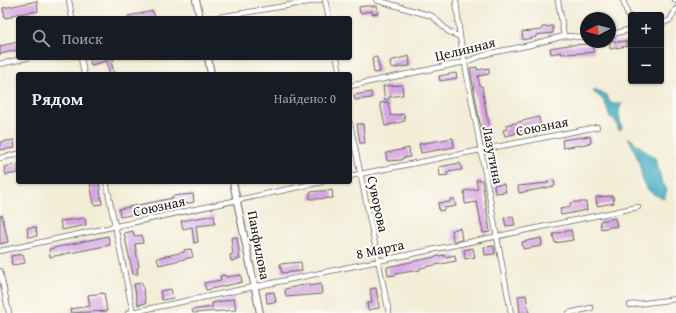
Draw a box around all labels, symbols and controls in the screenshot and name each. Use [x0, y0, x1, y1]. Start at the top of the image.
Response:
north arrow [580, 12, 616, 48]
map controls [628, 12, 664, 84]
button: + [628, 12, 664, 48]
search box [16, 16, 352, 60]
icon: search [30, 27, 52, 49]
text: Поиск [62, 28, 103, 49]
street label: Целинная [433, 32, 497, 66]
button: − [628, 48, 664, 84]
text: Рядом [32, 86, 83, 111]
text: Найдено: 0 [274, 89, 336, 108]
street label: Союзная [514, 111, 570, 141]
street label: Лазутина [478, 124, 508, 186]
street label: Суворова [362, 174, 394, 234]
street label: Союзная [131, 191, 187, 221]
street label: Панфилова [243, 209, 276, 282]
street label: 8 Марта [354, 234, 406, 264]

